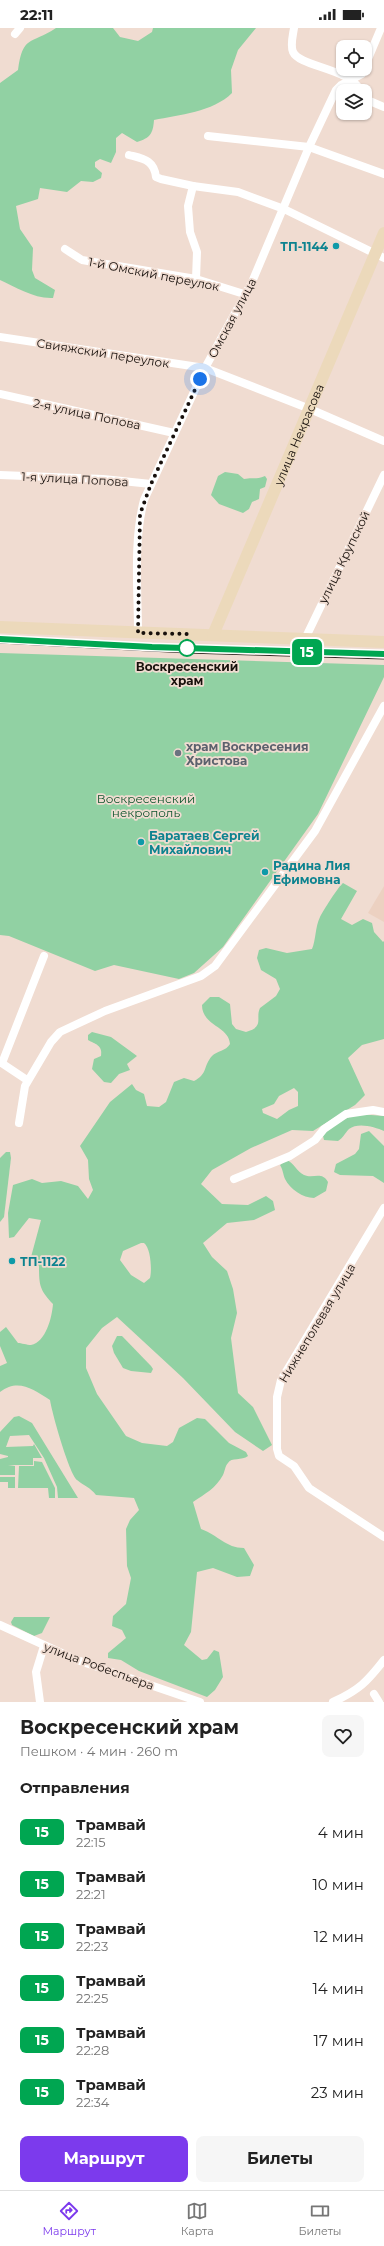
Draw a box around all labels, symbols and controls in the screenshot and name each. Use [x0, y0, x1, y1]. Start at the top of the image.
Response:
text: 22:11 [20, 5, 53, 24]
map controls [336, 40, 372, 120]
button: locate [336, 40, 372, 76]
button: layers [336, 84, 372, 120]
place label: ТП-1144 [280, 239, 329, 254]
marker: ТП-1144 [331, 241, 341, 251]
street label: 1-й Омский переулок [87, 254, 221, 294]
street label: Омская улица [205, 276, 259, 360]
street label: Свияжский переулок [36, 335, 170, 371]
your location [190, 369, 210, 389]
street label: улица Некрасова [270, 381, 327, 488]
street label: 2-я улица Попова [32, 395, 142, 433]
street label: 1-я улица Попова [21, 469, 129, 489]
street label: улица Крупской [315, 508, 373, 607]
marker: Воскресенский храм [178, 639, 196, 657]
line badge: 15 [289, 639, 325, 665]
text: 15 [300, 643, 314, 661]
place label: Воскресенский храм [136, 659, 238, 688]
place label: храм Воскресения Христова [186, 739, 309, 768]
marker: храм Воскресения Христова [173, 748, 183, 758]
park label: Воскресенский некрополь [97, 791, 195, 820]
place label: Баратаев Сергей Михайлович [149, 828, 260, 857]
marker: Баратаев Сергей Михайлович [136, 837, 146, 847]
place label: Радина Лия Ефимовна [273, 858, 350, 887]
marker: Радина Лия Ефимовна [260, 867, 270, 877]
place label: ТП-1122 [20, 1254, 65, 1269]
marker: ТП-1122 [7, 1256, 17, 1266]
street label: Нижнеполевая улица [275, 1261, 359, 1385]
street label: улица Робеспьера [41, 1639, 156, 1693]
button: heart [322, 1715, 364, 1757]
text: Воскресенский храм [20, 1716, 239, 1739]
text: Пешком · 4 мин · 260 m [20, 1743, 178, 1759]
text: Отправления [20, 1778, 130, 1797]
text: Трамвай [76, 1815, 146, 1834]
text: 15 [35, 1823, 49, 1841]
text: 4 мин [318, 1823, 364, 1842]
text: 22:15 [76, 1834, 106, 1850]
text: Трамвай [76, 1867, 146, 1886]
text: 15 [35, 1875, 49, 1893]
text: 10 мин [312, 1875, 364, 1894]
text: 22:21 [76, 1886, 106, 1902]
text: Трамвай [76, 1919, 146, 1938]
text: 15 [35, 1927, 49, 1945]
text: 12 мин [314, 1927, 364, 1946]
text: 22:23 [76, 1938, 108, 1954]
text: Трамвай [76, 1971, 146, 1990]
text: 15 [35, 1979, 49, 1997]
text: 14 мин [312, 1979, 364, 1998]
text: 22:25 [76, 1990, 108, 2006]
text: Трамвай [76, 2023, 146, 2042]
text: 15 [35, 2031, 49, 2049]
text: 17 мин [314, 2031, 364, 2050]
text: 22:28 [76, 2042, 109, 2058]
text: Трамвай [76, 2075, 146, 2094]
text: 15 [35, 2083, 49, 2101]
text: 23 мин [311, 2083, 364, 2102]
text: 22:34 [76, 2094, 109, 2110]
button: Маршрут [20, 2136, 188, 2182]
button: Билеты [196, 2136, 364, 2182]
tab: Маршрут [42, 2200, 96, 2238]
tab: Карта [181, 2200, 214, 2238]
tab: Билеты [299, 2200, 342, 2238]

